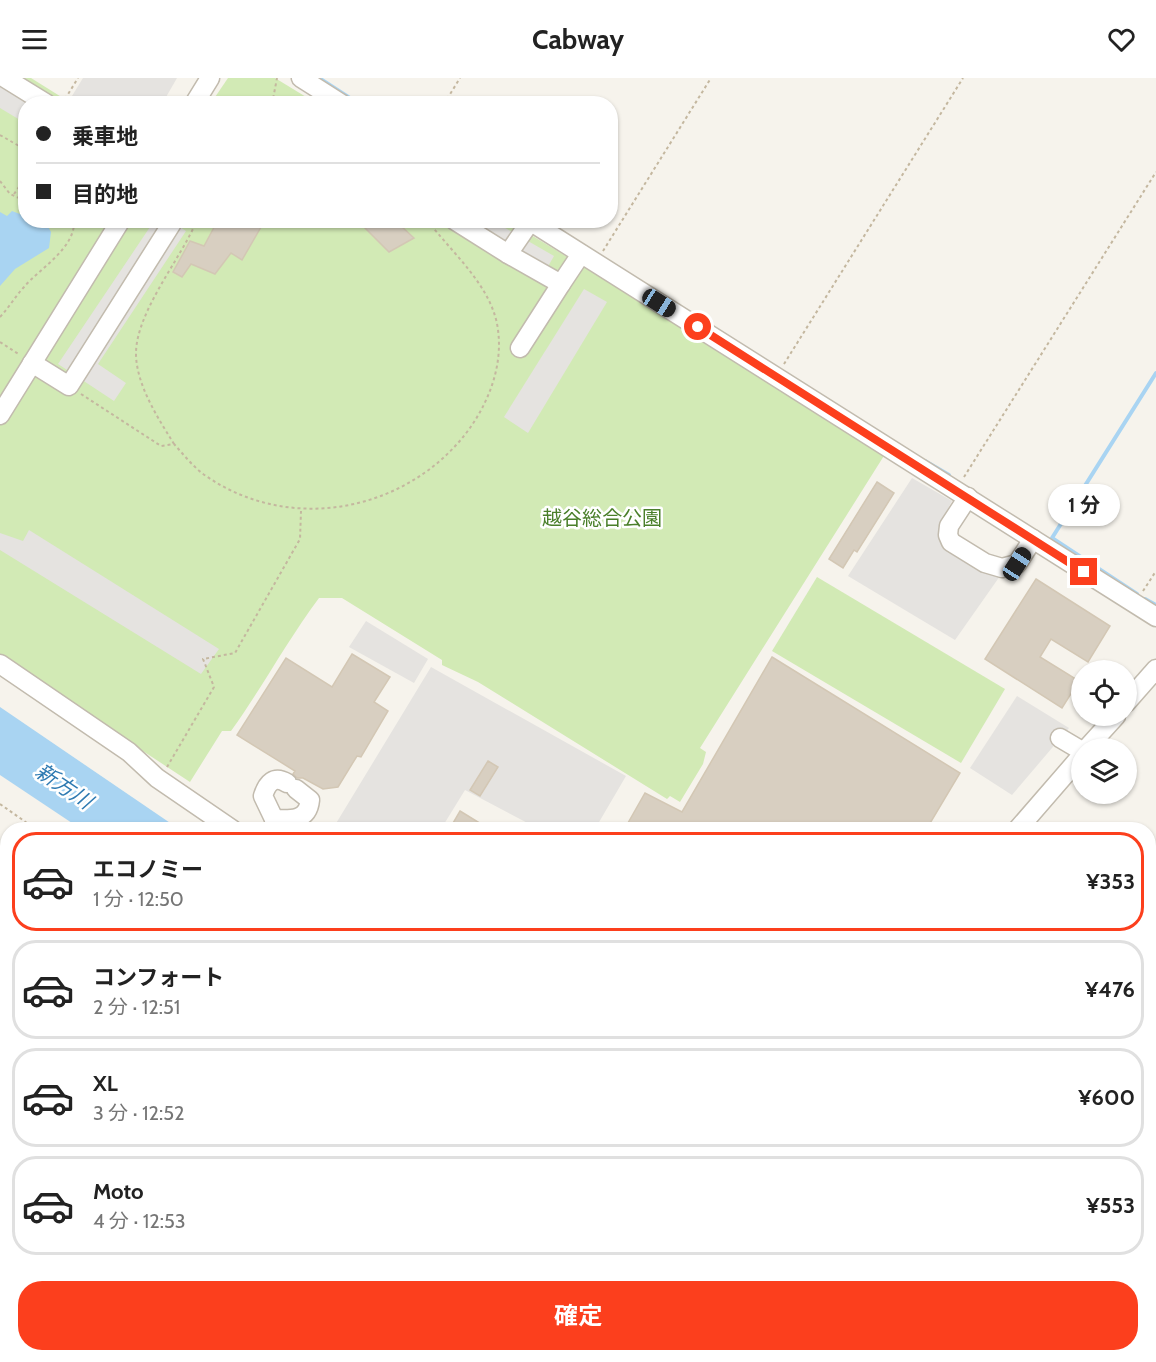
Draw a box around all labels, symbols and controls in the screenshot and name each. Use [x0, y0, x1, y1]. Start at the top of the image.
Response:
icon: menu [18, 23, 51, 56]
text: Cabway [532, 23, 624, 56]
icon: heart [1105, 23, 1138, 56]
text: 乗車地 [72, 123, 138, 150]
text: 目的地 [72, 181, 138, 208]
car [639, 286, 679, 320]
route start [684, 313, 711, 340]
callout: 1 分 [1048, 485, 1120, 527]
text: 1 分 [1068, 493, 1100, 517]
park label: 越谷総合公園 [542, 506, 662, 530]
car [1000, 544, 1034, 584]
route end [1070, 558, 1097, 585]
map controls [1071, 660, 1137, 804]
button: locate [1071, 660, 1137, 726]
button: layers [1071, 738, 1137, 804]
water label: 新方川 [31, 758, 99, 815]
icon: car [21, 855, 75, 909]
text: エコノミー [93, 856, 203, 883]
text: ¥353 [1086, 868, 1135, 895]
text: 1 分 · 12:50 [93, 887, 184, 911]
icon: car [21, 963, 75, 1017]
text: コンフォート [93, 964, 224, 991]
text: ¥476 [1085, 976, 1135, 1003]
text: 2 分 · 12:51 [93, 995, 180, 1019]
text: XL [93, 1070, 118, 1097]
icon: car [21, 1071, 75, 1125]
text: ¥600 [1078, 1084, 1135, 1111]
text: 3 分 · 12:52 [93, 1101, 185, 1125]
text: Moto [93, 1178, 144, 1205]
icon: car [21, 1179, 75, 1233]
text: ¥553 [1086, 1192, 1135, 1219]
text: 4 分 · 12:53 [93, 1209, 186, 1233]
button: 確定 [18, 1281, 1138, 1350]

